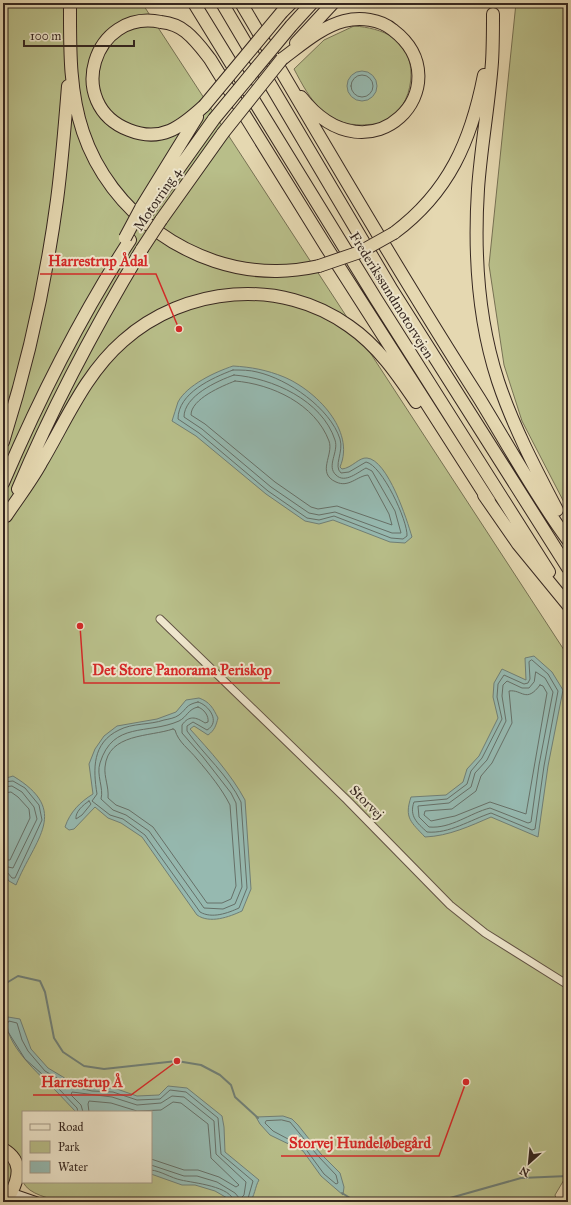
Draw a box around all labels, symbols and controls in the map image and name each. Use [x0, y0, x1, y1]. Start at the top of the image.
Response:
scale bar [24, 22, 134, 48]
text: 100 m [30, 29, 61, 43]
street label: Motorring 4 [130, 163, 185, 234]
street label: Frederikssundmotorvejen [346, 229, 438, 362]
callout: Harrestrup Ådal [40, 247, 156, 274]
text: Harrestrup Ådal [48, 251, 149, 271]
callout: Det Store Panorama Periskop [84, 656, 280, 683]
text: Det Store Panorama Periskop [92, 661, 272, 680]
street label: Storvej [346, 782, 387, 823]
callout: Harrestrup Å [33, 1068, 131, 1095]
text: Harrestrup Å [41, 1072, 124, 1092]
legend [22, 1111, 152, 1183]
text: Road [58, 1120, 84, 1134]
callout: Storvej Hundeløbegård [281, 1129, 439, 1156]
text: Storvej Hundeløbegård [289, 1134, 431, 1153]
text: Park [58, 1140, 80, 1154]
north arrow [509, 1143, 549, 1183]
text: Water [58, 1160, 88, 1174]
text: N [517, 1163, 532, 1179]

